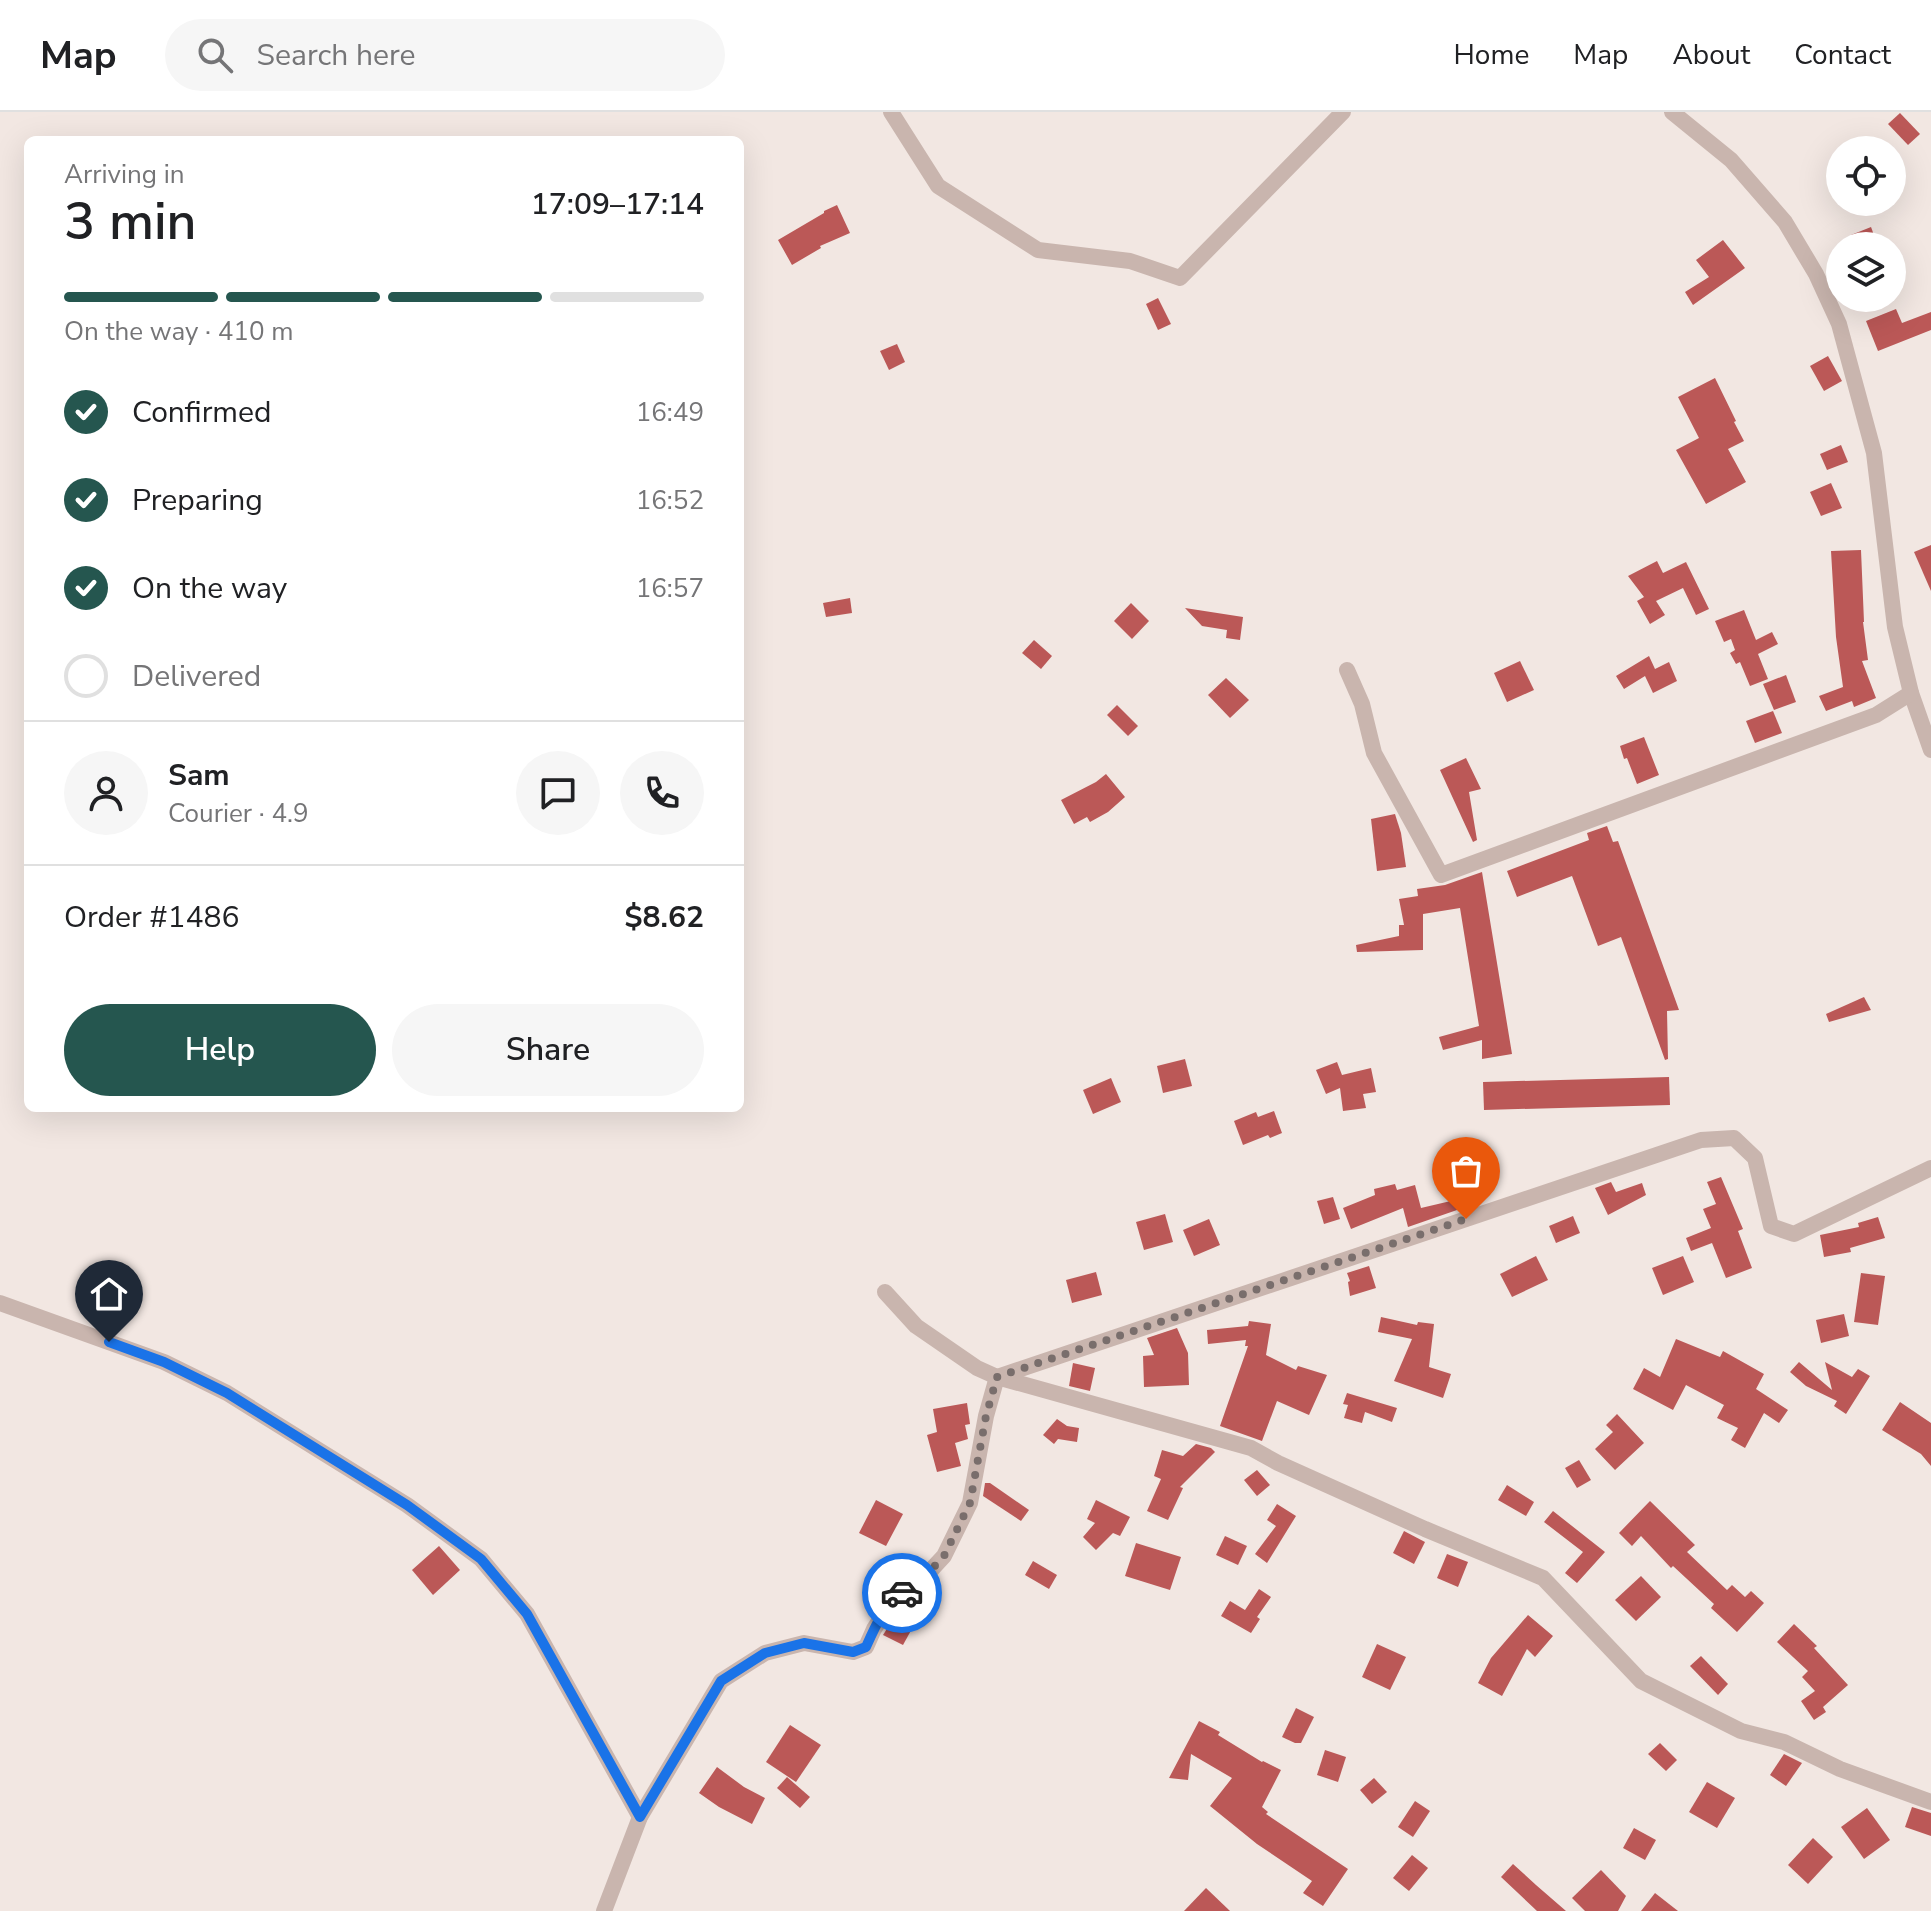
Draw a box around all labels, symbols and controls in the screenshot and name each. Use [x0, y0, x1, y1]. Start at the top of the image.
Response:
search box [165, 19, 725, 91]
text: Map [40, 30, 117, 81]
icon: search [193, 33, 237, 77]
text: Search here [257, 35, 416, 76]
text: Home [1454, 36, 1529, 74]
text: Map [1573, 36, 1628, 74]
text: About [1672, 36, 1750, 74]
text: Contact [1794, 36, 1891, 74]
map controls [1826, 136, 1906, 312]
button: locate [1826, 136, 1906, 216]
text: Arriving in [64, 157, 185, 192]
text: 17:09–17:14 [531, 184, 704, 225]
text: 3 min [64, 186, 197, 257]
button: layers [1826, 232, 1906, 312]
text: On the way · 410 m [64, 314, 293, 349]
icon: check [64, 390, 108, 434]
text: Confirmed [132, 392, 272, 433]
text: 16:49 [636, 395, 704, 430]
icon: check [64, 478, 108, 522]
text: Preparing [132, 480, 263, 521]
text: 16:52 [636, 483, 704, 518]
icon: check [64, 566, 108, 610]
text: On the way [132, 568, 287, 609]
text: 16:57 [636, 571, 704, 606]
text: Delivered [132, 656, 261, 697]
button: person [64, 751, 148, 835]
button: chat [516, 751, 600, 835]
button: phone [620, 751, 704, 835]
text: Sam [168, 755, 230, 796]
text: Courier · 4.9 [168, 796, 309, 831]
text: Order #1486 [64, 897, 239, 938]
text: $8.62 [625, 897, 704, 938]
button: Help [64, 1004, 376, 1096]
button: Share [392, 1004, 704, 1096]
pin [1432, 1137, 1500, 1219]
icon: bag [1444, 1149, 1488, 1193]
pin [75, 1260, 143, 1342]
icon: home [87, 1272, 131, 1316]
courier [862, 1553, 942, 1633]
icon: car [880, 1571, 924, 1615]

